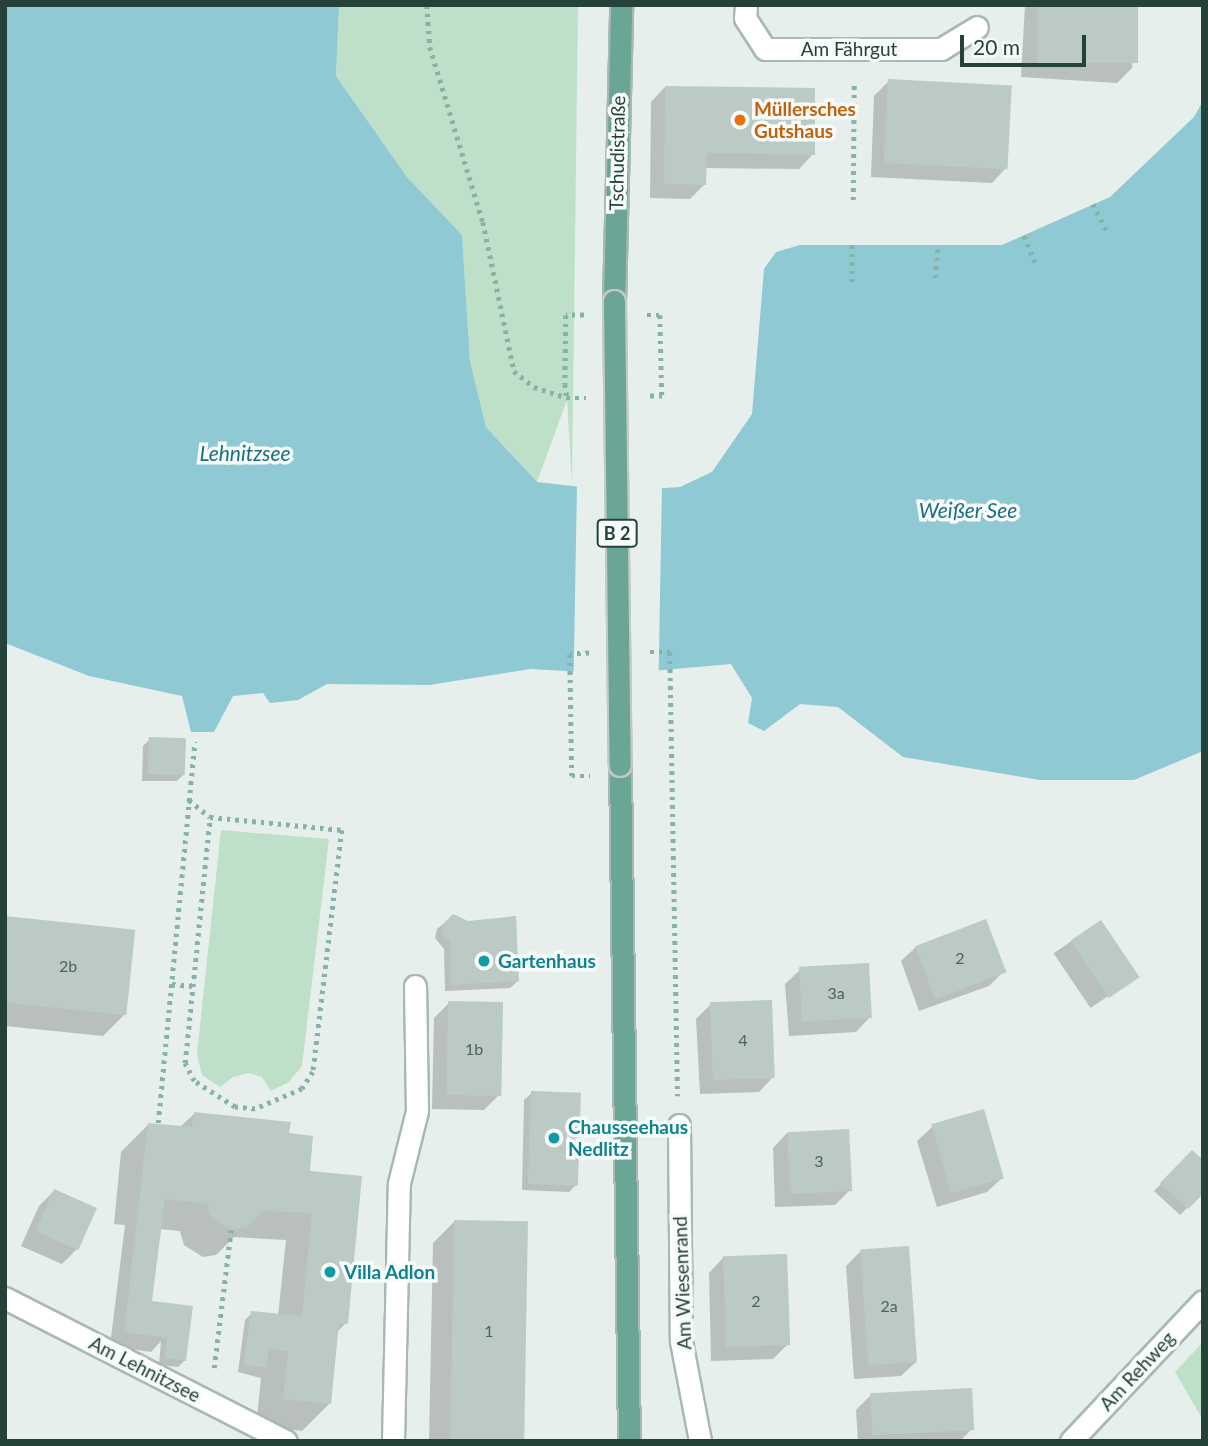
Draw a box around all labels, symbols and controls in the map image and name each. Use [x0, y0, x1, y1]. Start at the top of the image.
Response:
scale bar [963, 21, 1089, 65]
text: 20 m [973, 34, 1020, 59]
street label: Am Fährgut [801, 38, 897, 60]
street label: Tschudistraße [605, 95, 629, 211]
place label: Müllersches Gutshaus [754, 98, 856, 142]
marker: Müllersches Gutshaus [732, 112, 748, 128]
water label: Lehnitzsee [199, 440, 291, 466]
water label: Weißer See [919, 497, 1017, 523]
road number: B 2 [596, 518, 638, 548]
house number: 2 [955, 948, 965, 968]
place label: Gartenhaus [498, 950, 596, 972]
marker: Gartenhaus [476, 953, 492, 969]
house number: 2b [59, 956, 77, 976]
house number: 3a [827, 983, 845, 1003]
house number: 4 [738, 1030, 748, 1050]
house number: 1b [465, 1039, 483, 1059]
place label: Chausseehaus Nedlitz [568, 1116, 688, 1160]
marker: Chausseehaus Nedlitz [546, 1130, 562, 1146]
house number: 3 [814, 1151, 824, 1171]
street label: Am Wiesenrand [668, 1216, 696, 1350]
place label: Villa Adlon [344, 1261, 436, 1283]
marker: Villa Adlon [322, 1264, 338, 1280]
house number: 2 [751, 1291, 761, 1311]
house number: 2a [880, 1296, 898, 1316]
house number: 1 [484, 1321, 494, 1341]
street label: Am Rehweg [1095, 1327, 1179, 1415]
street label: Am Lehnitzsee [86, 1331, 204, 1407]

